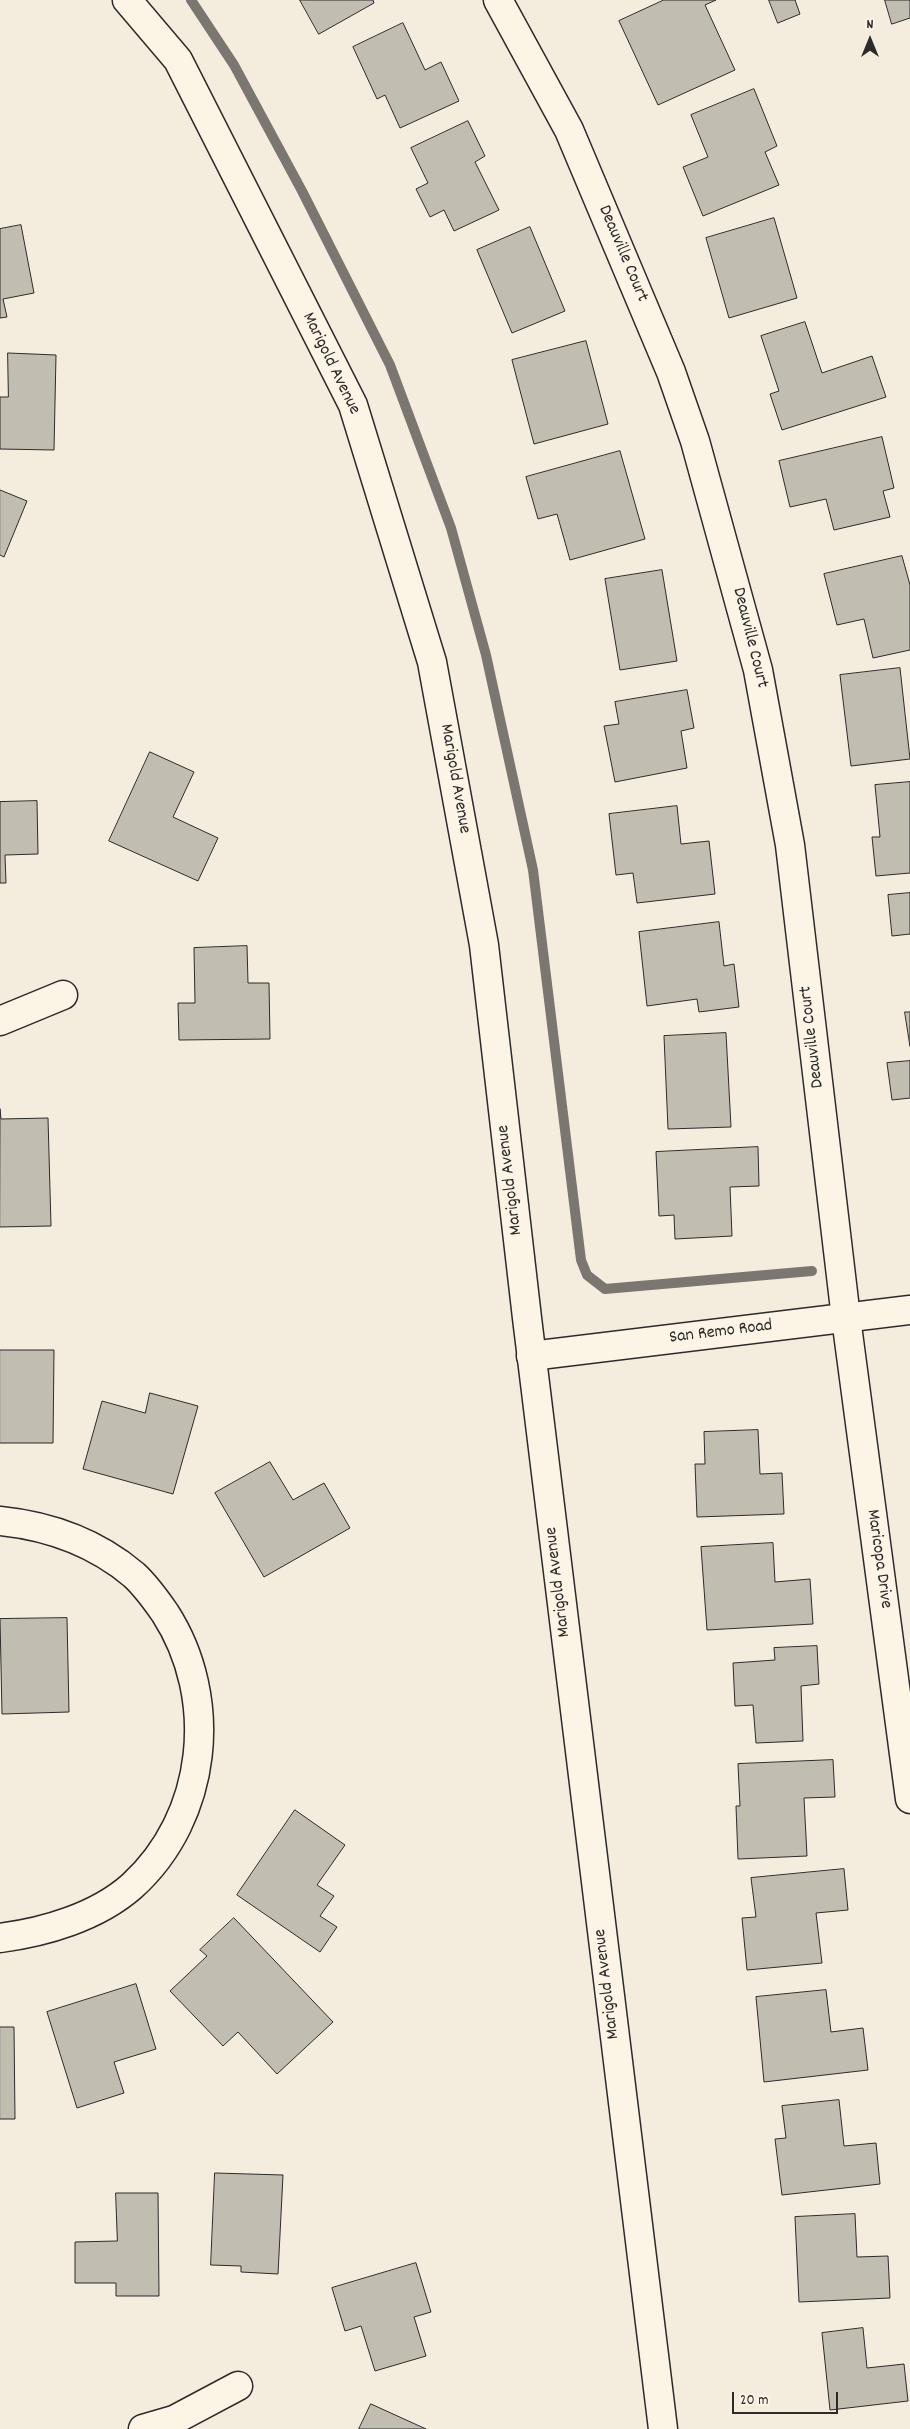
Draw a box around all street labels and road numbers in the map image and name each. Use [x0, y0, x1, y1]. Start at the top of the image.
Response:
street label: Deauville Court [592, 202, 652, 306]
street label: Marigold Avenue [296, 309, 364, 419]
street label: Deauville Court [726, 586, 772, 690]
street label: Marigold Avenue [434, 722, 474, 836]
street label: Deauville Court [796, 985, 830, 1089]
street label: Marigold Avenue [494, 1124, 528, 1236]
street label: San Remo Road [668, 1316, 774, 1350]
street label: Maricopa Drive [860, 1508, 896, 1610]
street label: Marigold Avenue [542, 1526, 576, 1638]
street label: Marigold Avenue [591, 1928, 625, 2040]

